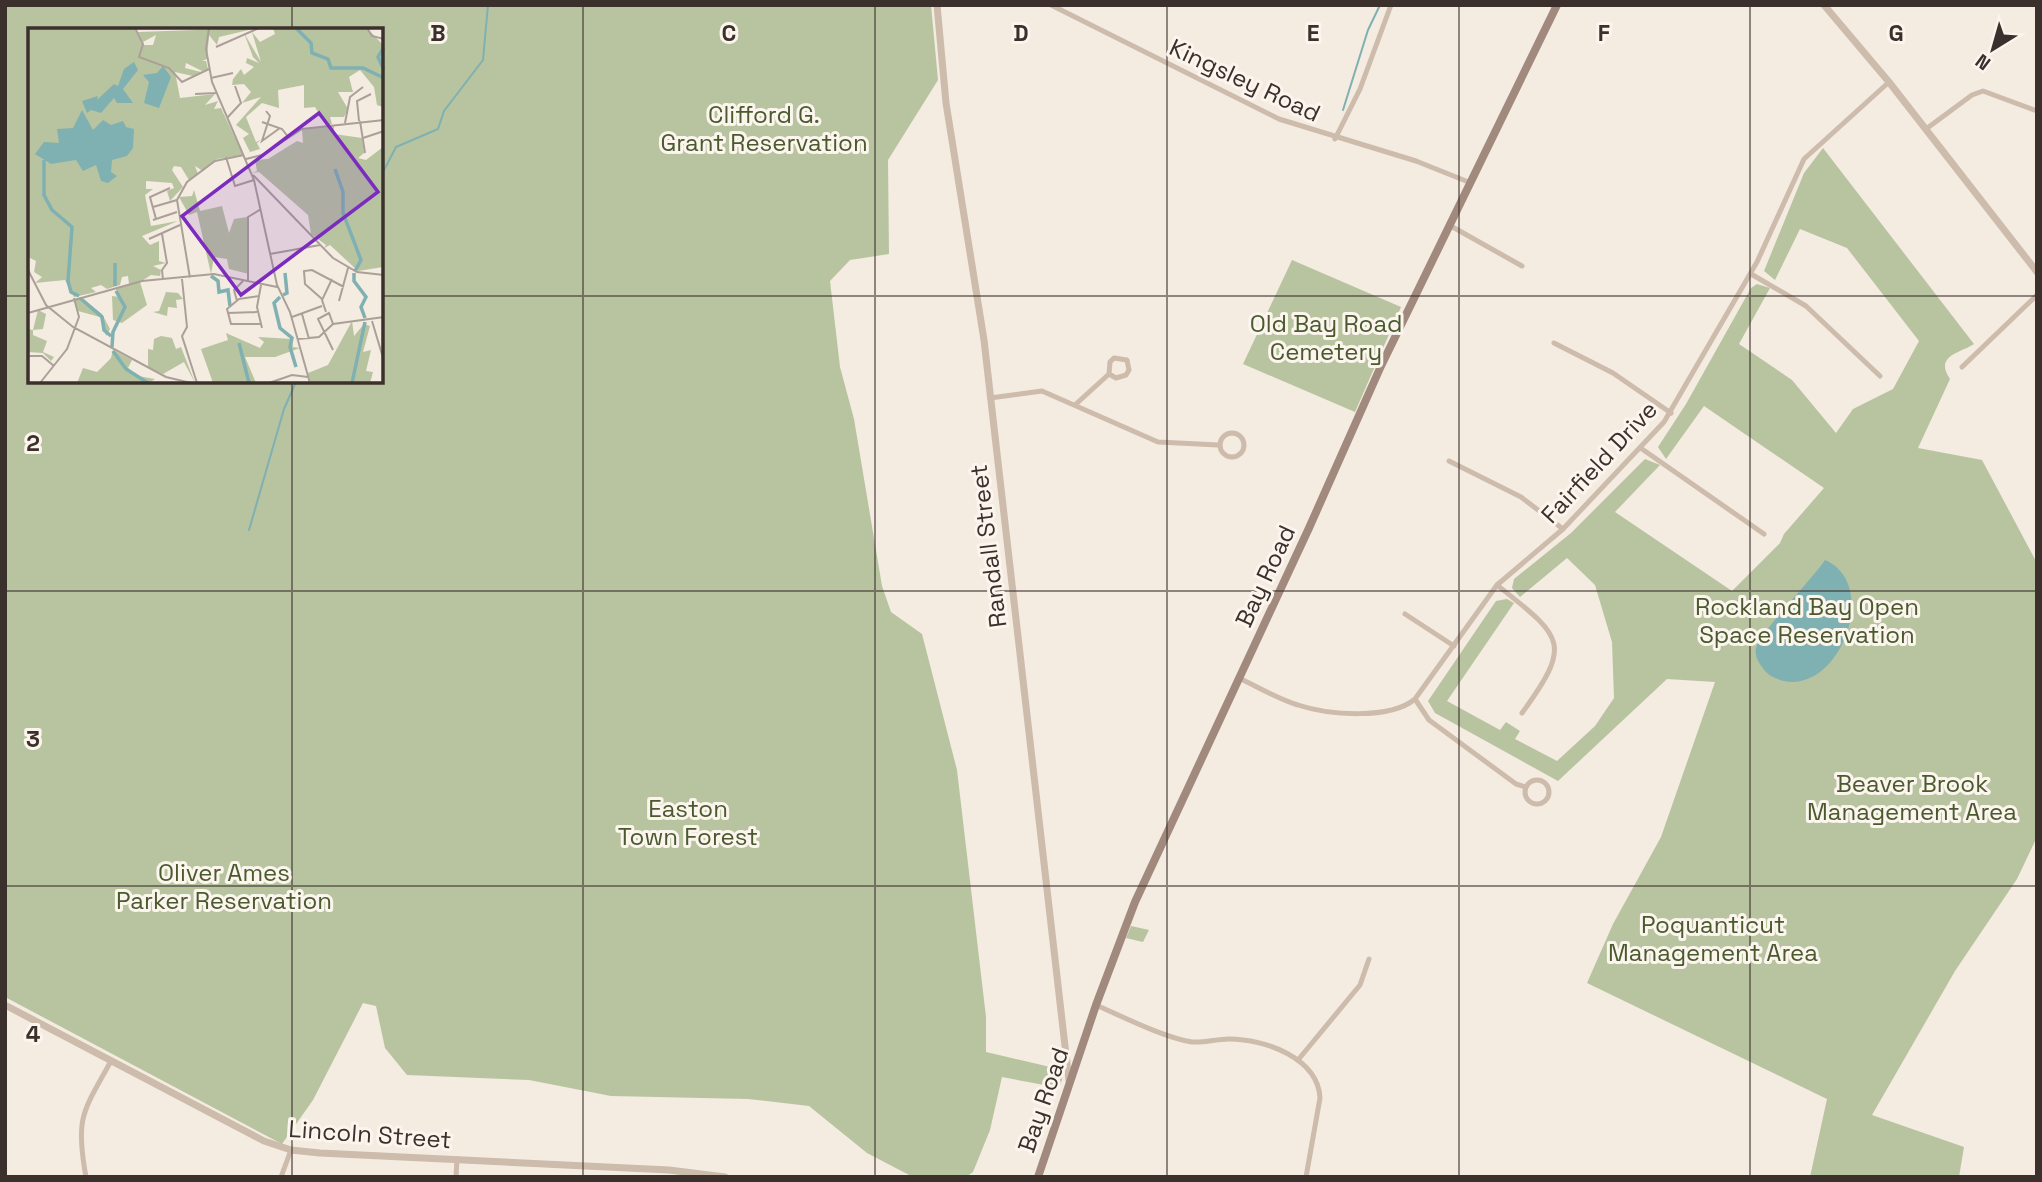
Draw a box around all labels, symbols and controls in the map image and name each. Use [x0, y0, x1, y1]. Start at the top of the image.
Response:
north arrow [1958, 14, 2028, 84]
text: B [430, 18, 446, 48]
text: C [722, 18, 736, 48]
text: D [1013, 18, 1029, 48]
text: E [1307, 18, 1319, 48]
text: F [1598, 18, 1610, 48]
text: G [1888, 18, 1904, 48]
inset map [28, 28, 383, 383]
street label: Kingsley Road [1165, 31, 1325, 129]
text: N [1970, 48, 1996, 76]
park label: Clifford G. Grant Reservation [660, 99, 868, 158]
park label: Old Bay Road Cemetery [1250, 308, 1402, 367]
street label: Fairfield Drive [1534, 394, 1664, 530]
text: 2 [26, 428, 40, 458]
street label: Randall Street [963, 463, 1013, 629]
street label: Bay Road [1228, 520, 1302, 632]
park label: Rockland Bay Open Space Reservation [1695, 591, 1919, 650]
text: 3 [26, 724, 40, 754]
park label: Beaver Brook Management Area [1807, 768, 2017, 827]
park label: Easton Town Forest [618, 793, 758, 852]
park label: Oliver Ames Parker Reservation [116, 857, 332, 916]
park label: Poquanticut Management Area [1608, 909, 1818, 968]
text: 4 [26, 1019, 41, 1049]
street label: Bay Road [1011, 1043, 1075, 1157]
street label: Lincoln Street [288, 1113, 452, 1155]

